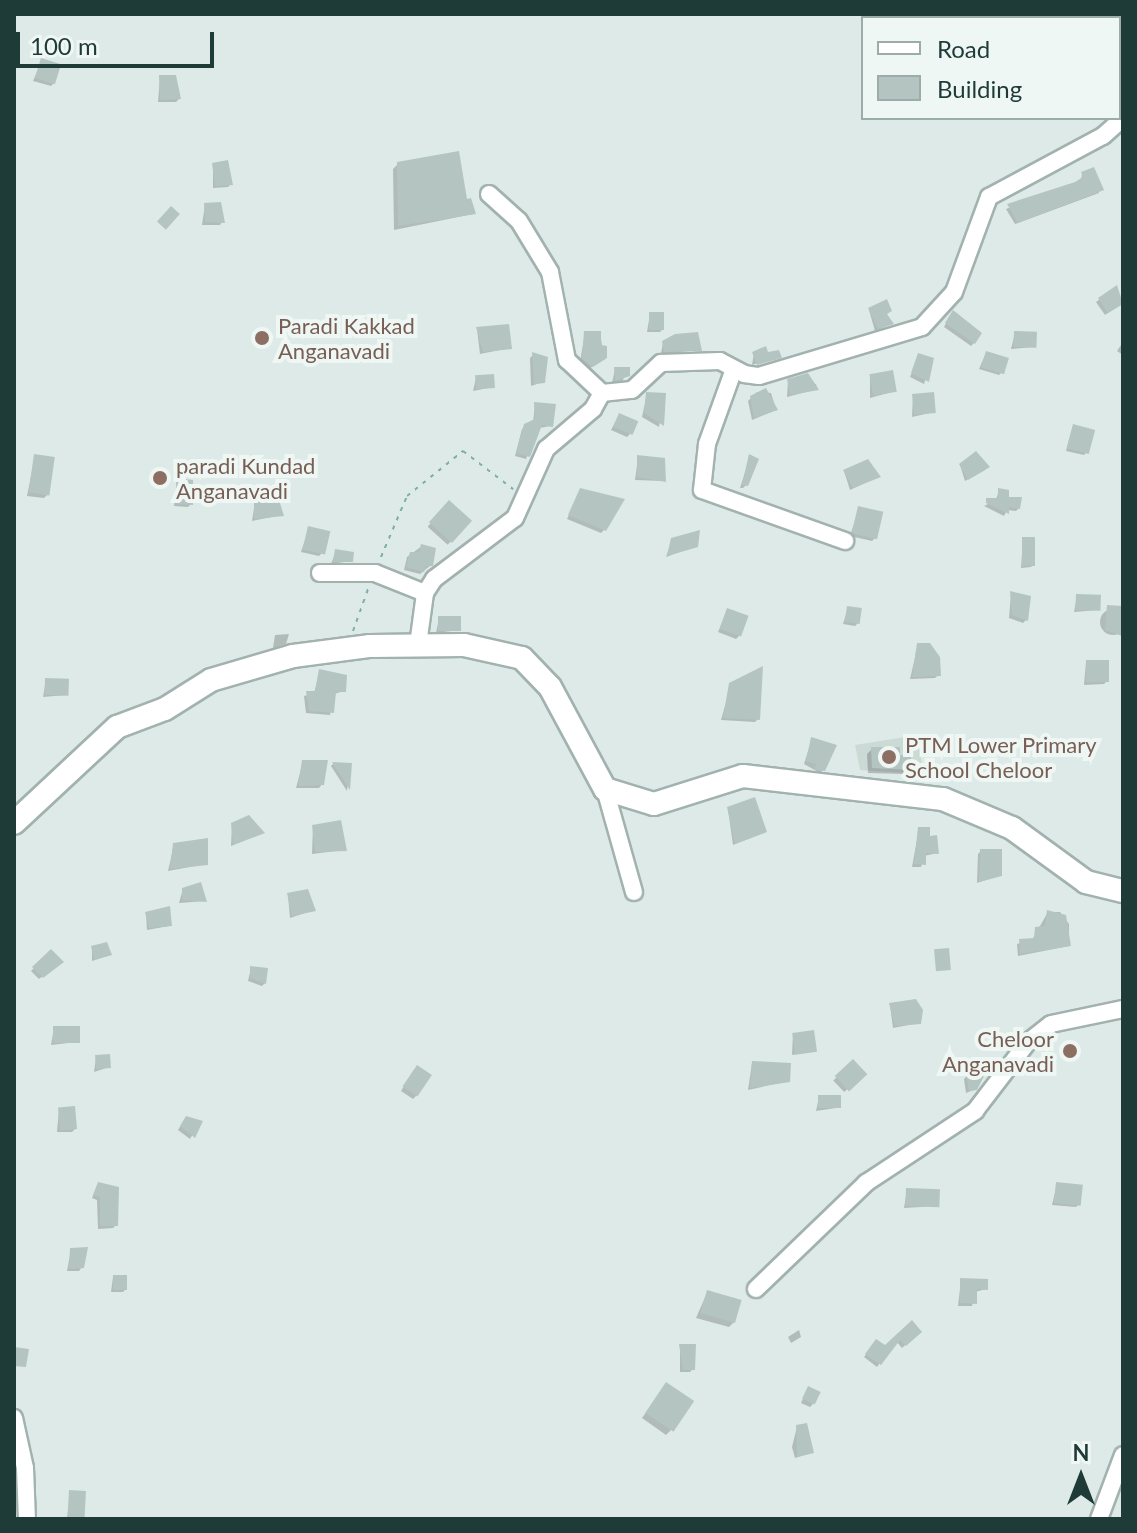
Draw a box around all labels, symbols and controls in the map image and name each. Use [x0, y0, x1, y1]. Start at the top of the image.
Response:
scale bar [20, 16, 218, 66]
legend [861, 16, 1121, 120]
text: 100 m [30, 31, 98, 60]
text: Road [937, 34, 990, 63]
text: Building [937, 74, 1022, 103]
place label: Paradi Kakkad Anganavadi [278, 312, 415, 364]
marker: Paradi Kakkad Anganavadi [253, 329, 271, 347]
place label: paradi Kundad Anganavadi [176, 452, 315, 504]
marker: paradi Kundad Anganavadi [151, 469, 169, 487]
place label: PTM Lower Primary School Cheloor [905, 731, 1097, 782]
marker: PTM Lower Primary School Cheloor [880, 748, 898, 766]
place label: Cheloor Anganavadi [942, 1025, 1054, 1076]
marker: Cheloor Anganavadi [1061, 1042, 1079, 1060]
north arrow [1041, 1437, 1121, 1517]
text: N [1073, 1439, 1089, 1466]

